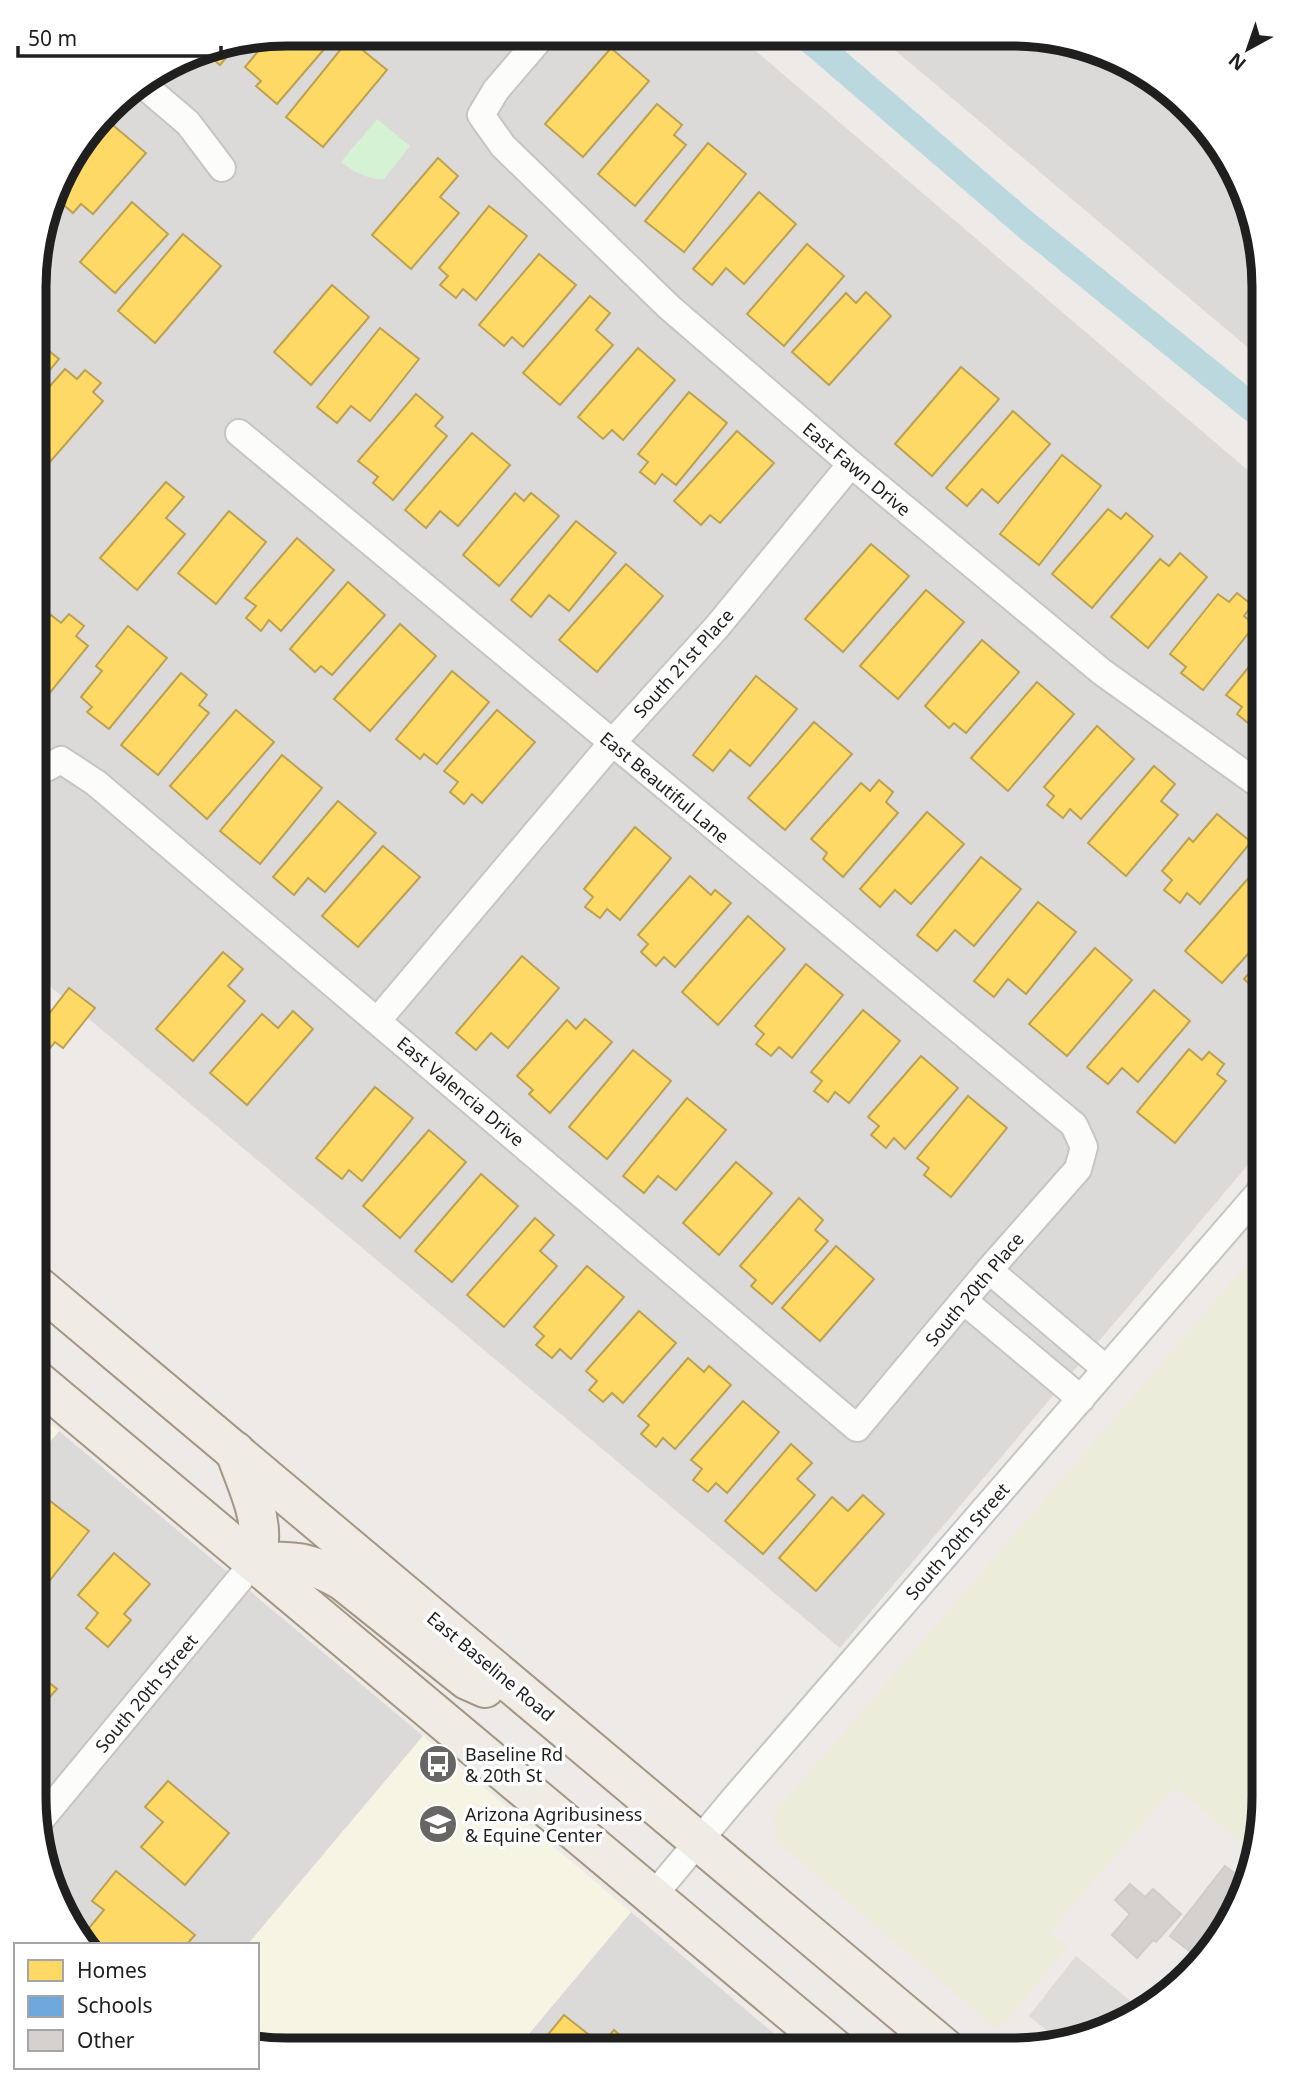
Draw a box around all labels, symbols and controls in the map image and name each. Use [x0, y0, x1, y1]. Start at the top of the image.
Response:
scale bar [18, 14, 220, 58]
north arrow [1213, 14, 1283, 84]
text: 50 m [28, 24, 77, 52]
text: N [1223, 47, 1251, 77]
street label: East Fawn Drive [798, 417, 916, 521]
street label: South 21st Place [628, 603, 738, 723]
street label: East Beautiful Lane [595, 726, 735, 848]
street label: East Valencia Drive [392, 1031, 530, 1151]
street label: South 20th Place [919, 1227, 1029, 1351]
street label: South 20th Street [900, 1477, 1015, 1604]
street label: East Baseline Road [422, 1606, 560, 1726]
street label: South 20th Street [89, 1628, 203, 1757]
place label: Baseline Rd & 20th St [465, 1742, 563, 1787]
bus stop icon: Baseline Rd & 20th St [417, 1743, 459, 1785]
place label: Arizona Agribusiness & Equine Center [465, 1802, 642, 1847]
school or university icon: Arizona Agribusiness & Equine Center [417, 1803, 459, 1845]
legend [14, 1943, 259, 2069]
text: Homes [77, 1956, 147, 1984]
text: Schools [77, 1991, 152, 2019]
text: Other [77, 2026, 135, 2054]

